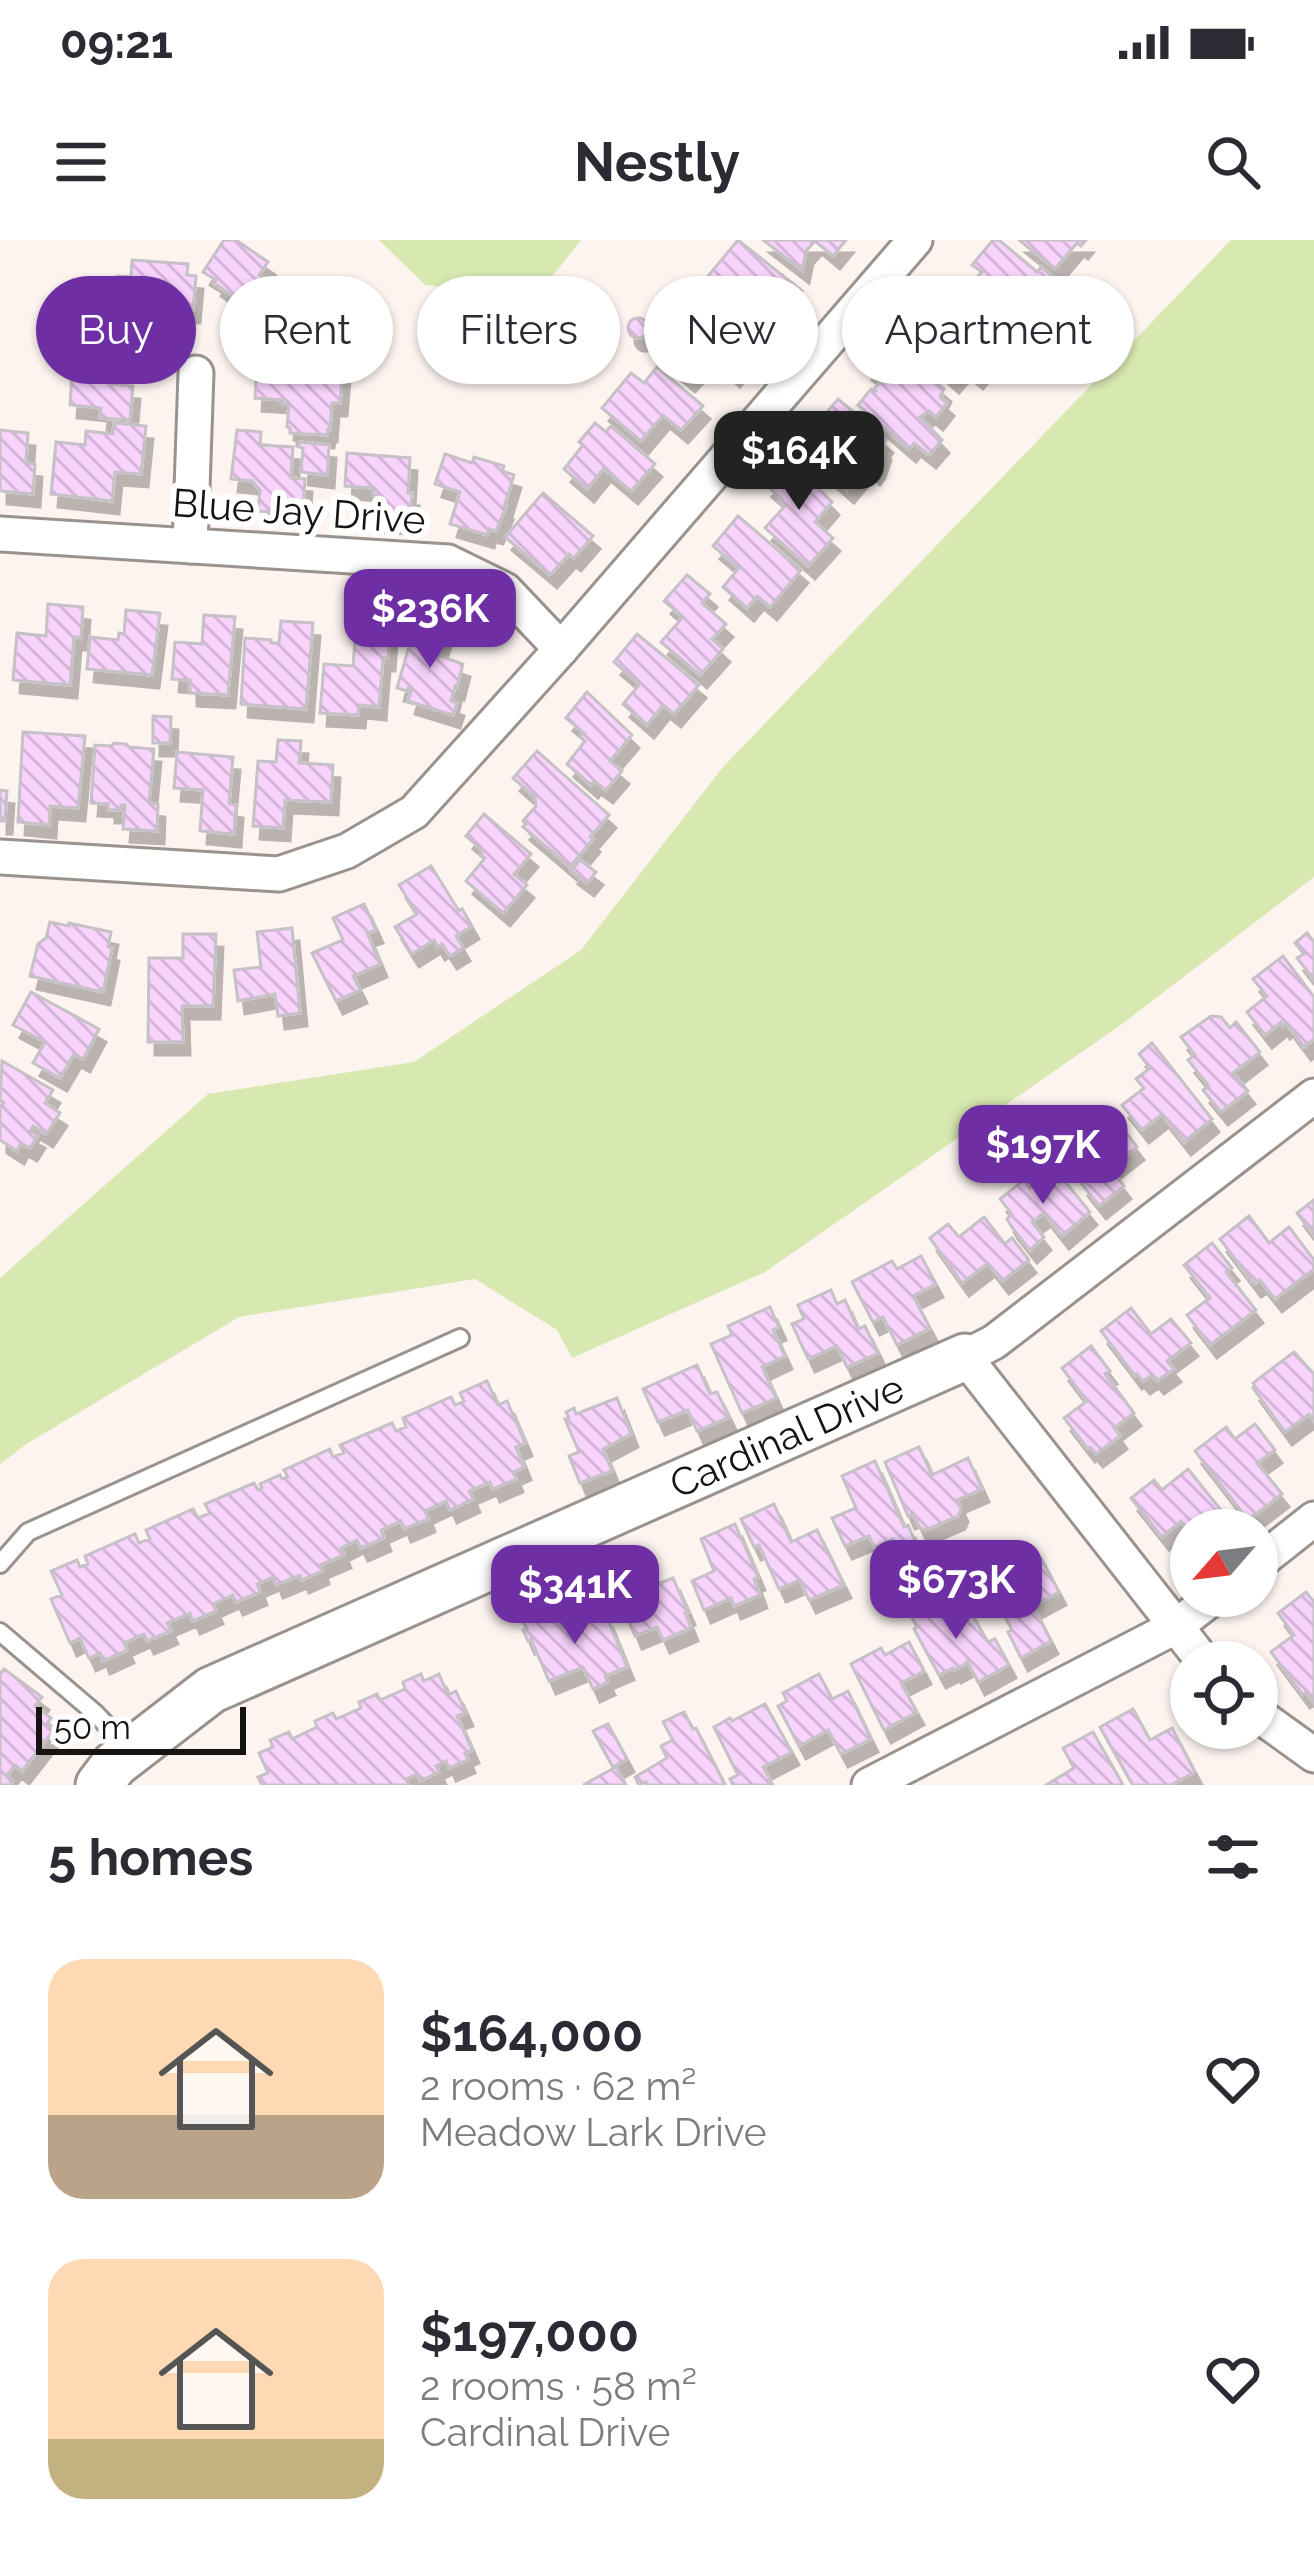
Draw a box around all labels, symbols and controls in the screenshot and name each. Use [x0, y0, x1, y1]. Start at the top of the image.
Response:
text: 09:21 [60, 16, 173, 69]
icon: menu [48, 129, 114, 195]
icon: search [1200, 129, 1266, 195]
text: Nestly [574, 130, 740, 194]
chip: Buy [36, 276, 196, 384]
chip: Rent [220, 276, 393, 384]
chip: Filters [417, 276, 620, 384]
chip: New [644, 276, 818, 384]
chip: Apartment [842, 276, 1134, 384]
pin: $164K [715, 411, 883, 513]
text: $164K [741, 427, 857, 473]
street label: Blue Jay Drive [171, 479, 427, 543]
pin: $236K [346, 569, 514, 671]
text: $236K [371, 585, 489, 631]
pin: $197K [959, 1105, 1127, 1207]
text: $197K [986, 1121, 1100, 1167]
street label: Cardinal Drive [663, 1364, 911, 1507]
north arrow [1170, 1509, 1278, 1617]
map controls [1170, 1509, 1278, 1749]
pin: $673K [872, 1540, 1040, 1642]
pin: $341K [491, 1545, 659, 1647]
text: $673K [897, 1556, 1015, 1602]
text: $341K [518, 1561, 632, 1607]
button: locate [1170, 1641, 1278, 1749]
scale bar [36, 1701, 246, 1754]
text: 50 m [54, 1708, 131, 1747]
icon: filters [1200, 1824, 1266, 1890]
text: 5 homes [48, 1827, 253, 1887]
text: $164,000 [420, 2003, 643, 2063]
icon: home [144, 2007, 288, 2151]
icon: heart [1200, 2046, 1266, 2112]
text: 2 rooms · 62 m² [420, 2063, 696, 2109]
text: Meadow Lark Drive [420, 2109, 767, 2155]
text: $197,000 [420, 2303, 639, 2363]
icon: home [144, 2307, 288, 2451]
icon: heart [1200, 2346, 1266, 2412]
text: 2 rooms · 58 m² [420, 2363, 697, 2409]
text: Cardinal Drive [420, 2409, 670, 2455]

